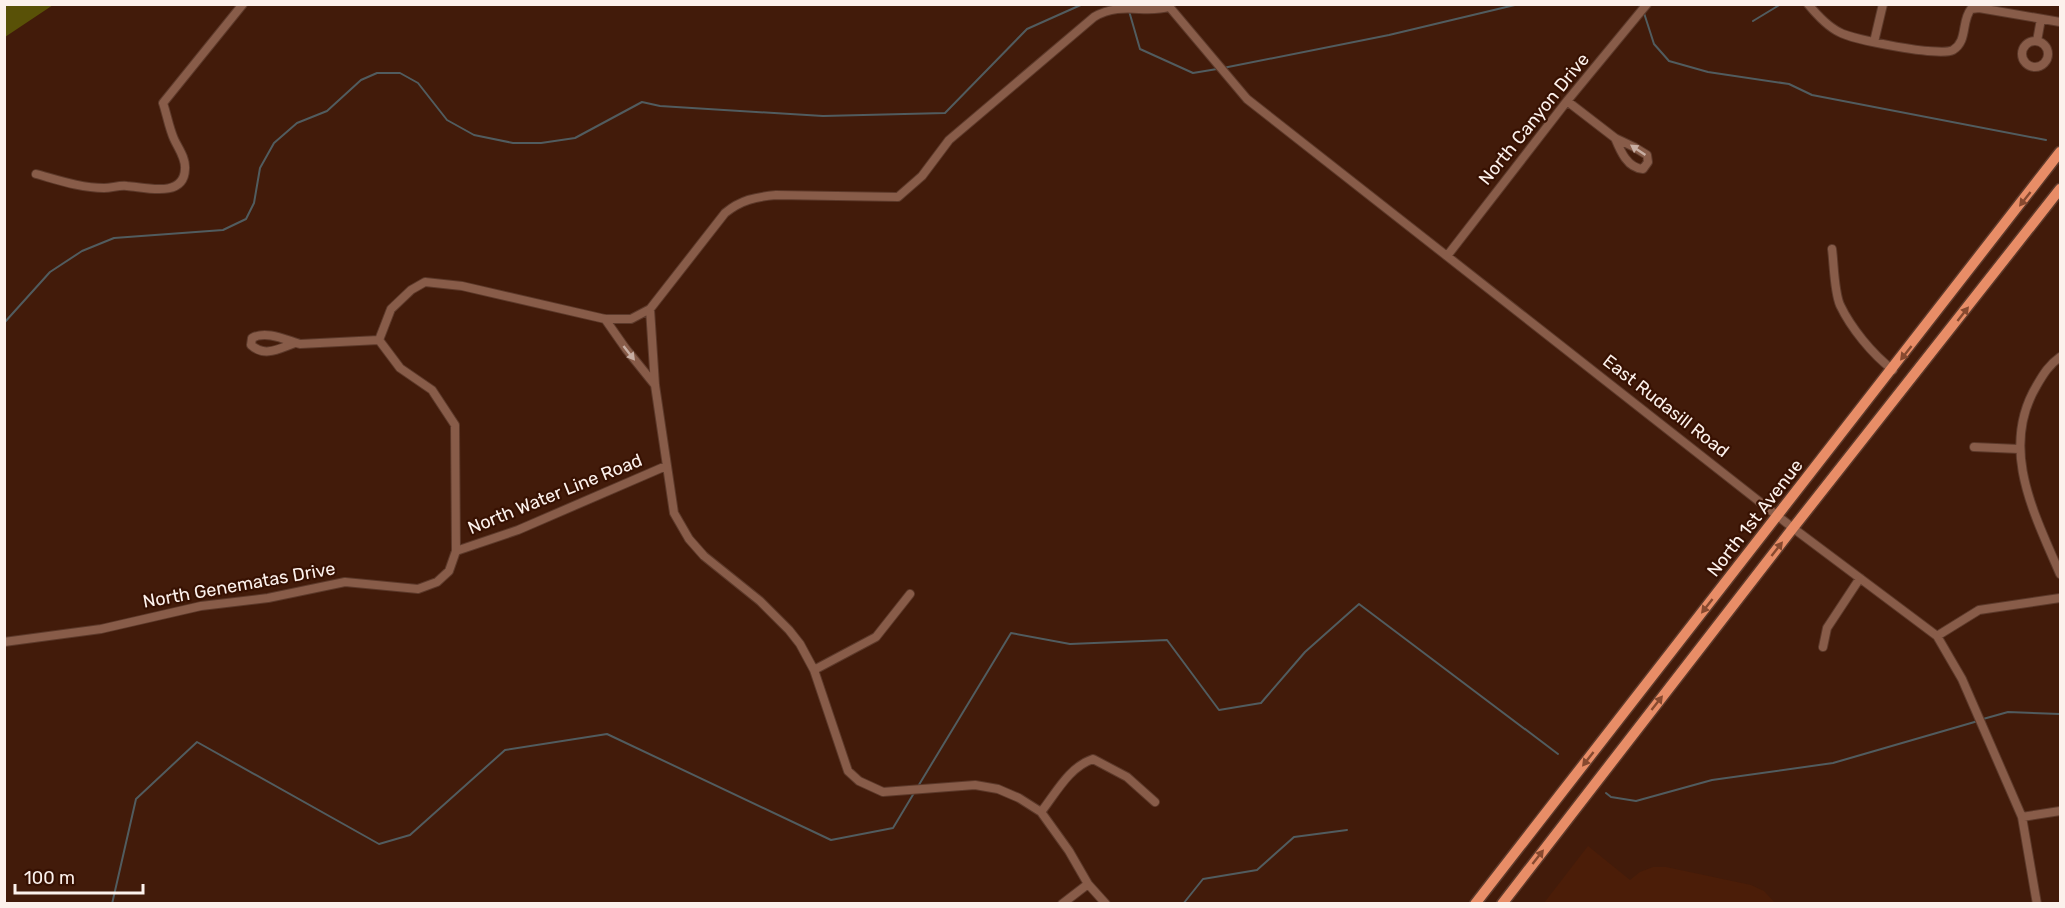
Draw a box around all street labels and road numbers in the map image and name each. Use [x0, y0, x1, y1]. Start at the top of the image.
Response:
street label: North Canyon Drive [1474, 49, 1594, 189]
street label: East Rudasill Road [1599, 350, 1733, 462]
street label: North Water Line Road [465, 449, 645, 539]
street label: North 1st Avenue [1702, 455, 1808, 581]
street label: North Genematas Drive [141, 557, 337, 613]

